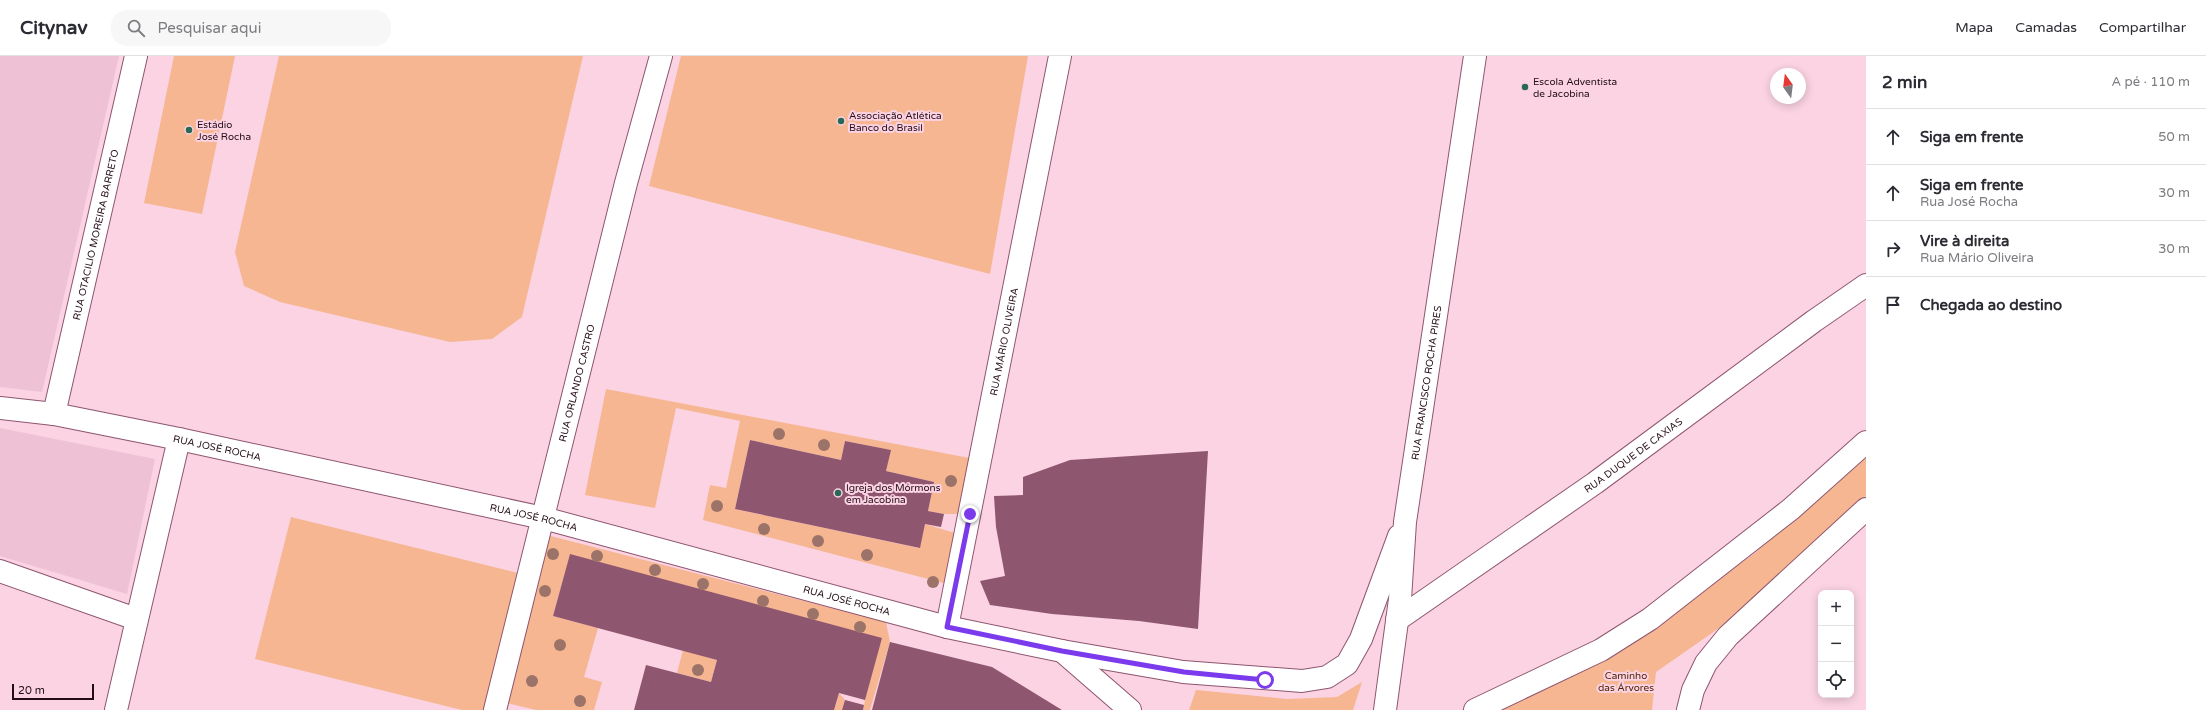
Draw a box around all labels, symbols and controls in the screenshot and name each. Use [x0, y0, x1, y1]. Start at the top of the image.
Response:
search box [111, 10, 391, 46]
text: Citynav [20, 17, 87, 39]
icon: search [125, 17, 147, 39]
text: Pesquisar aqui [157, 19, 261, 37]
text: Mapa [1955, 19, 1993, 36]
text: Camadas [2015, 19, 2077, 36]
text: Compartilhar [2099, 19, 2186, 36]
north arrow [1770, 68, 1806, 104]
text: 2 min [1882, 72, 1927, 93]
text: A pé · 110 m [2111, 74, 2190, 90]
place label: Escola Adventista de Jacobina [1533, 76, 1617, 100]
marker: Escola Adventista de Jacobina [1520, 82, 1530, 92]
place label: Associação Atlética Banco do Brasil [849, 110, 942, 134]
marker: Associação Atlética Banco do Brasil [836, 116, 846, 126]
place label: Estádio José Rocha [197, 119, 251, 143]
marker: Estádio José Rocha [184, 125, 194, 135]
icon: ahead [1882, 126, 1904, 148]
text: Siga em frente [1920, 128, 2024, 146]
text: 50 m [2158, 129, 2190, 145]
street label: RUA OTACILIO MOREIRA BARRETO [71, 148, 121, 321]
text: Siga em frente [1920, 176, 2024, 194]
icon: ahead [1882, 182, 1904, 204]
text: 30 m [2158, 185, 2190, 201]
text: Rua José Rocha [1920, 194, 2018, 210]
text: Vire à direita [1920, 232, 2009, 250]
icon: right [1882, 238, 1904, 260]
text: 30 m [2158, 241, 2190, 257]
text: Rua Mário Oliveira [1920, 250, 2034, 266]
street label: RUA MÁRIO OLIVEIRA [988, 287, 1021, 397]
icon: arrive [1882, 294, 1904, 316]
text: Chegada ao destino [1920, 296, 2062, 314]
street label: RUA FRANCISCO ROCHA PIRES [1409, 305, 1444, 461]
street label: RUA ORLANDO CASTRO [557, 323, 598, 443]
street label: RUA DUQUE DE CAXIAS [1582, 416, 1685, 496]
street label: RUA JOSÉ ROCHA [172, 433, 262, 464]
place label: Igreja dos Mórmons em Jacobina [846, 482, 941, 506]
marker: Igreja dos Mórmons em Jacobina [833, 488, 843, 498]
street label: RUA JOSÉ ROCHA [489, 502, 579, 534]
route end [961, 505, 979, 523]
street label: RUA JOSÉ ROCHA [802, 583, 892, 618]
map controls [1818, 590, 1854, 698]
button: + [1818, 590, 1854, 626]
button: − [1818, 626, 1854, 662]
button: locate [1818, 662, 1854, 698]
park label: Caminho das Árvores [1598, 670, 1654, 694]
route start [1256, 671, 1274, 689]
scale bar [12, 682, 94, 701]
text: 20 m [18, 684, 45, 697]

